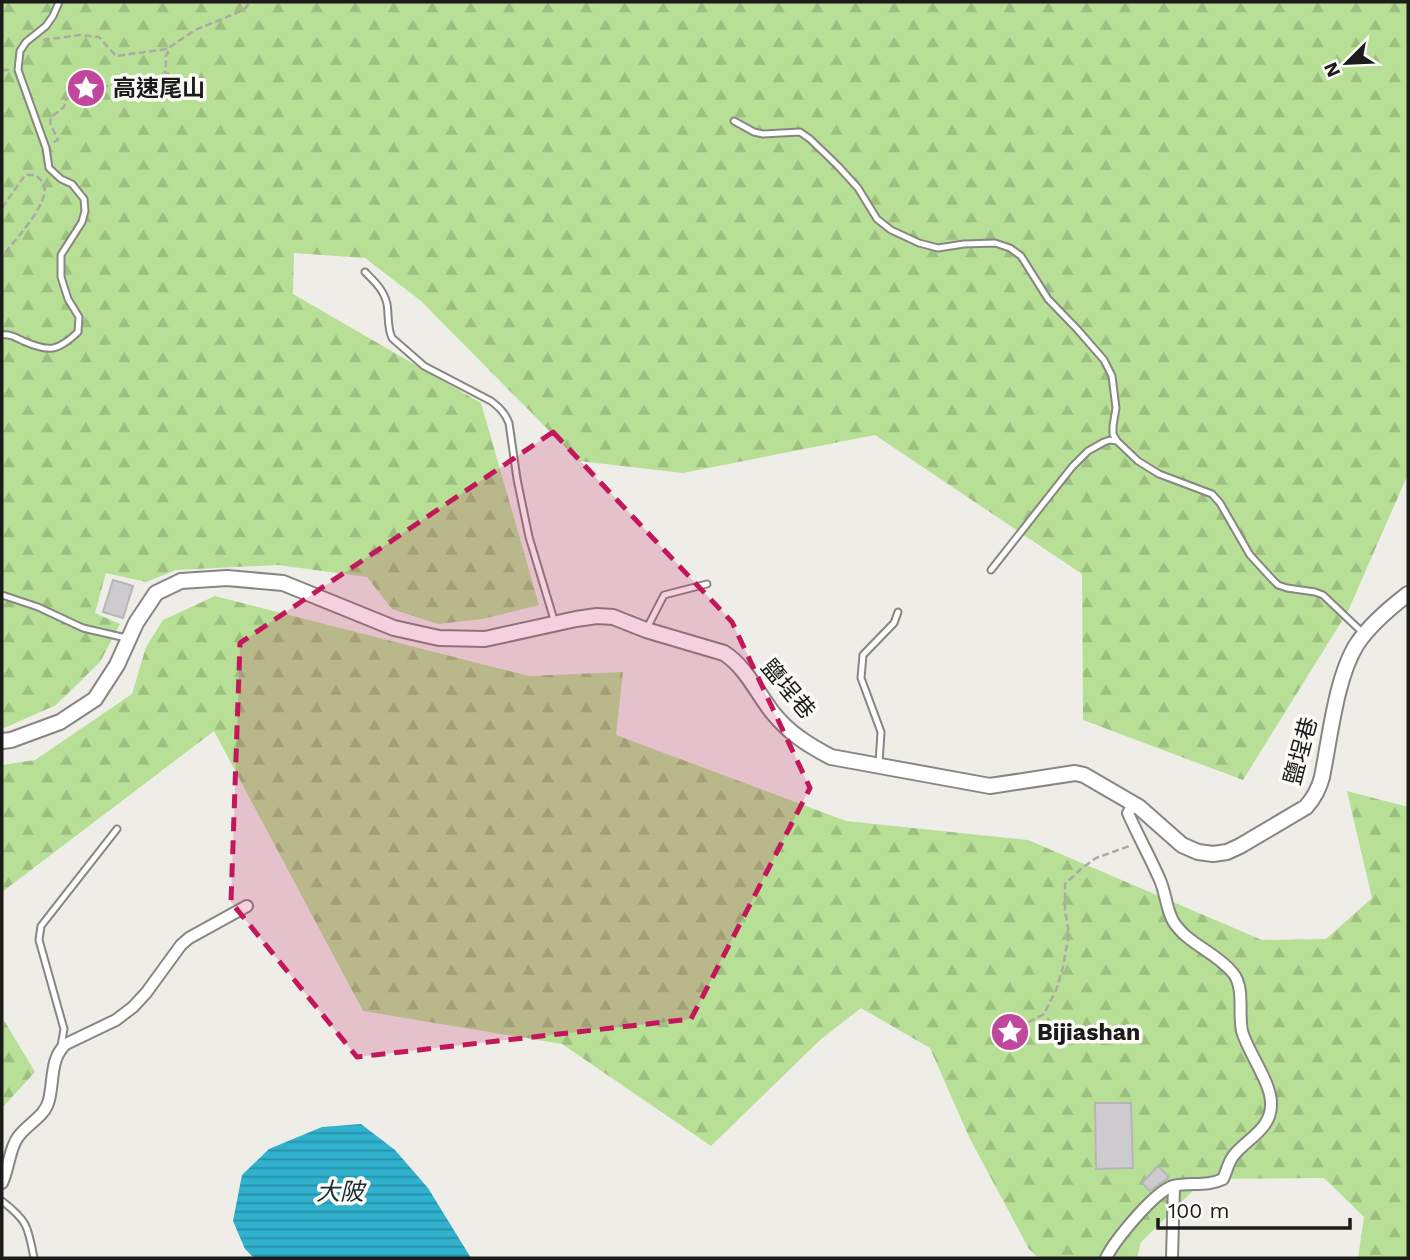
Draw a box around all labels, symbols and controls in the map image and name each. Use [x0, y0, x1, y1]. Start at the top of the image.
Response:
north arrow [1312, 28, 1382, 98]
text: N [1319, 59, 1345, 81]
place icon: 高速尾山 [65, 67, 107, 109]
place label: 高速尾山 [113, 75, 205, 102]
street label: 鹽埕巷 [755, 654, 821, 724]
street label: 鹽埕巷 [1279, 714, 1323, 788]
place icon: Bijiashan [989, 1011, 1031, 1053]
place label: Bijiashan [1037, 1019, 1140, 1046]
water label: 大陂 [316, 1178, 367, 1206]
scale bar [1158, 1186, 1350, 1230]
text: 100 m [1168, 1198, 1230, 1223]

